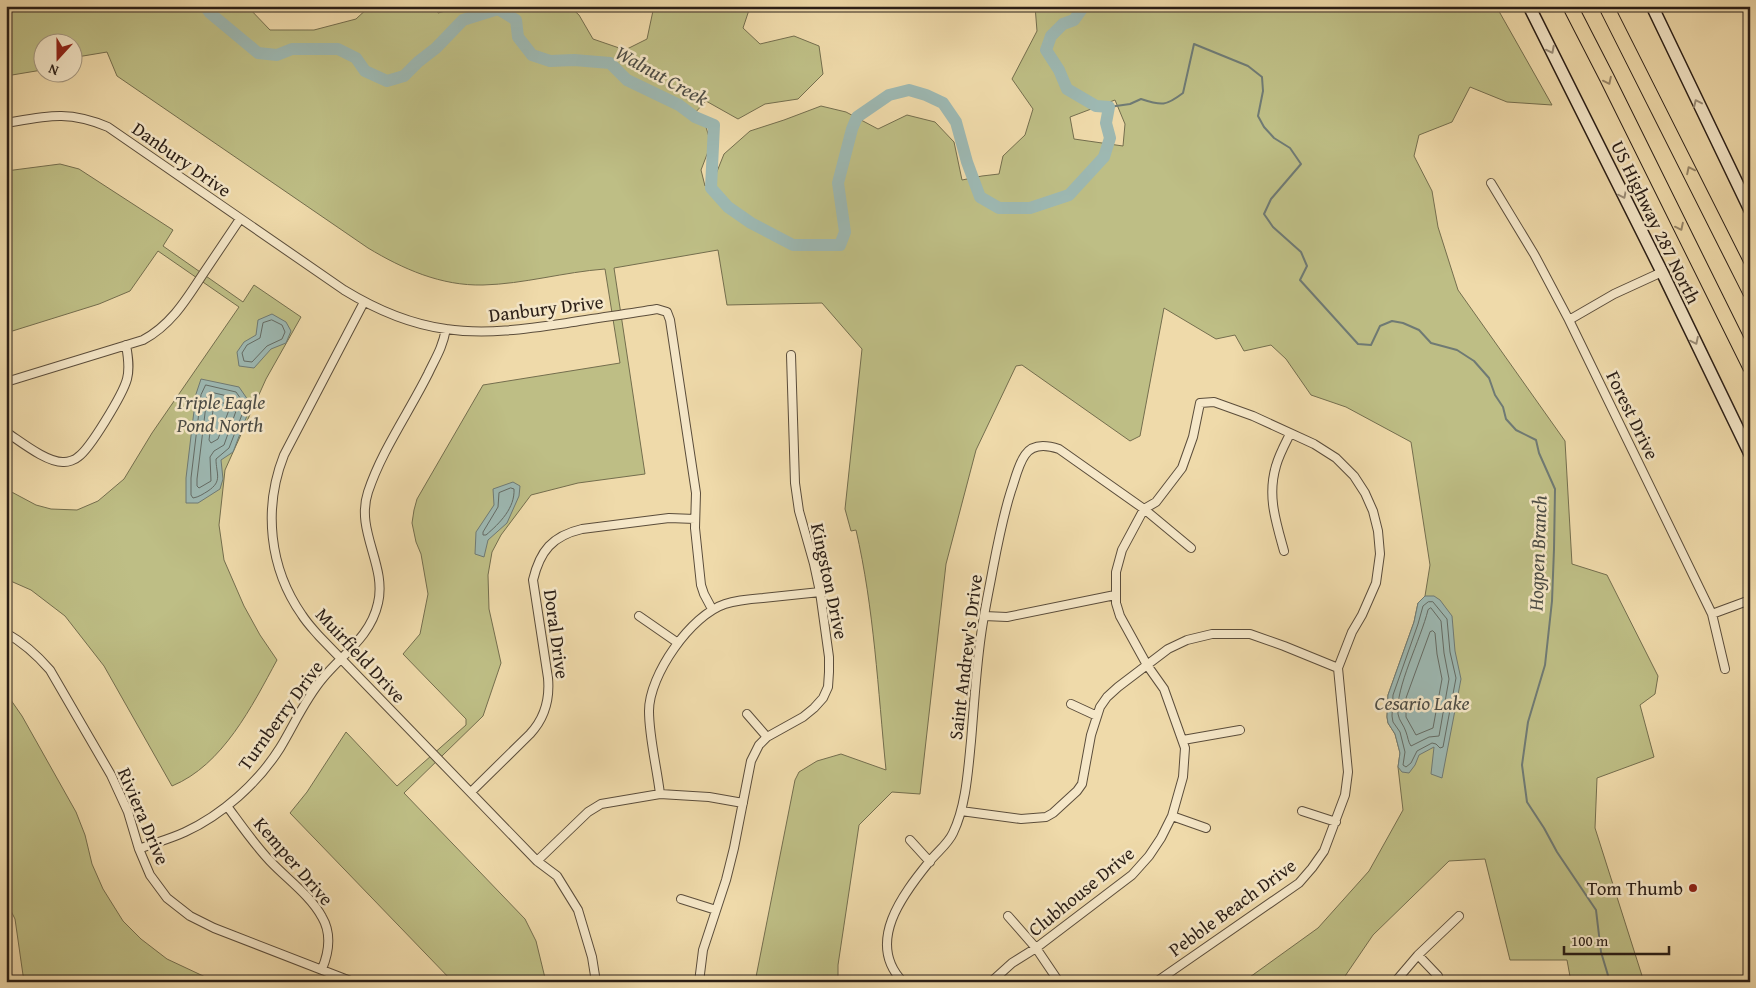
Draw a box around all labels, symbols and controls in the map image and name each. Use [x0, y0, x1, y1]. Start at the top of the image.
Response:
north arrow [32, 32, 82, 82]
water label: Walnut Creek [610, 38, 714, 113]
one-way arrow [1545, 44, 1555, 53]
text: N [45, 59, 61, 81]
one-way arrow [1602, 76, 1612, 85]
one-way arrow [1693, 99, 1704, 108]
street label: Danbury Drive [127, 114, 237, 204]
street label: US Highway 287 North [1604, 135, 1708, 309]
one-way arrow [1685, 166, 1696, 175]
one-way arrow [1617, 190, 1627, 199]
one-way arrow [1674, 222, 1684, 231]
street label: Danbury Drive [487, 287, 605, 329]
one-way arrow [1689, 336, 1699, 345]
street label: Forest Drive [1599, 366, 1667, 464]
water label: Triple Eagle Pond North [175, 387, 265, 439]
water label: Hogpen Branch [1520, 495, 1554, 612]
street label: Kingston Drive [804, 520, 856, 642]
street label: Saint Andrew's Drive [941, 572, 989, 741]
street label: Doral Drive [537, 587, 577, 681]
street label: Muirfield Drive [309, 601, 413, 709]
street label: Turnberry Drive [230, 654, 330, 776]
water label: Cesario Lake [1375, 688, 1469, 717]
street label: Riviera Drive [111, 763, 177, 869]
street label: Kemper Drive [248, 810, 341, 912]
street label: Clubhouse Drive [1022, 839, 1140, 943]
street label: Pebble Beach Drive [1162, 851, 1302, 963]
place label: Tom Thumb [1587, 874, 1683, 902]
marker: Tom Thumb [1687, 882, 1699, 894]
scale bar [1564, 923, 1668, 955]
text: 100 m [1571, 930, 1609, 951]

